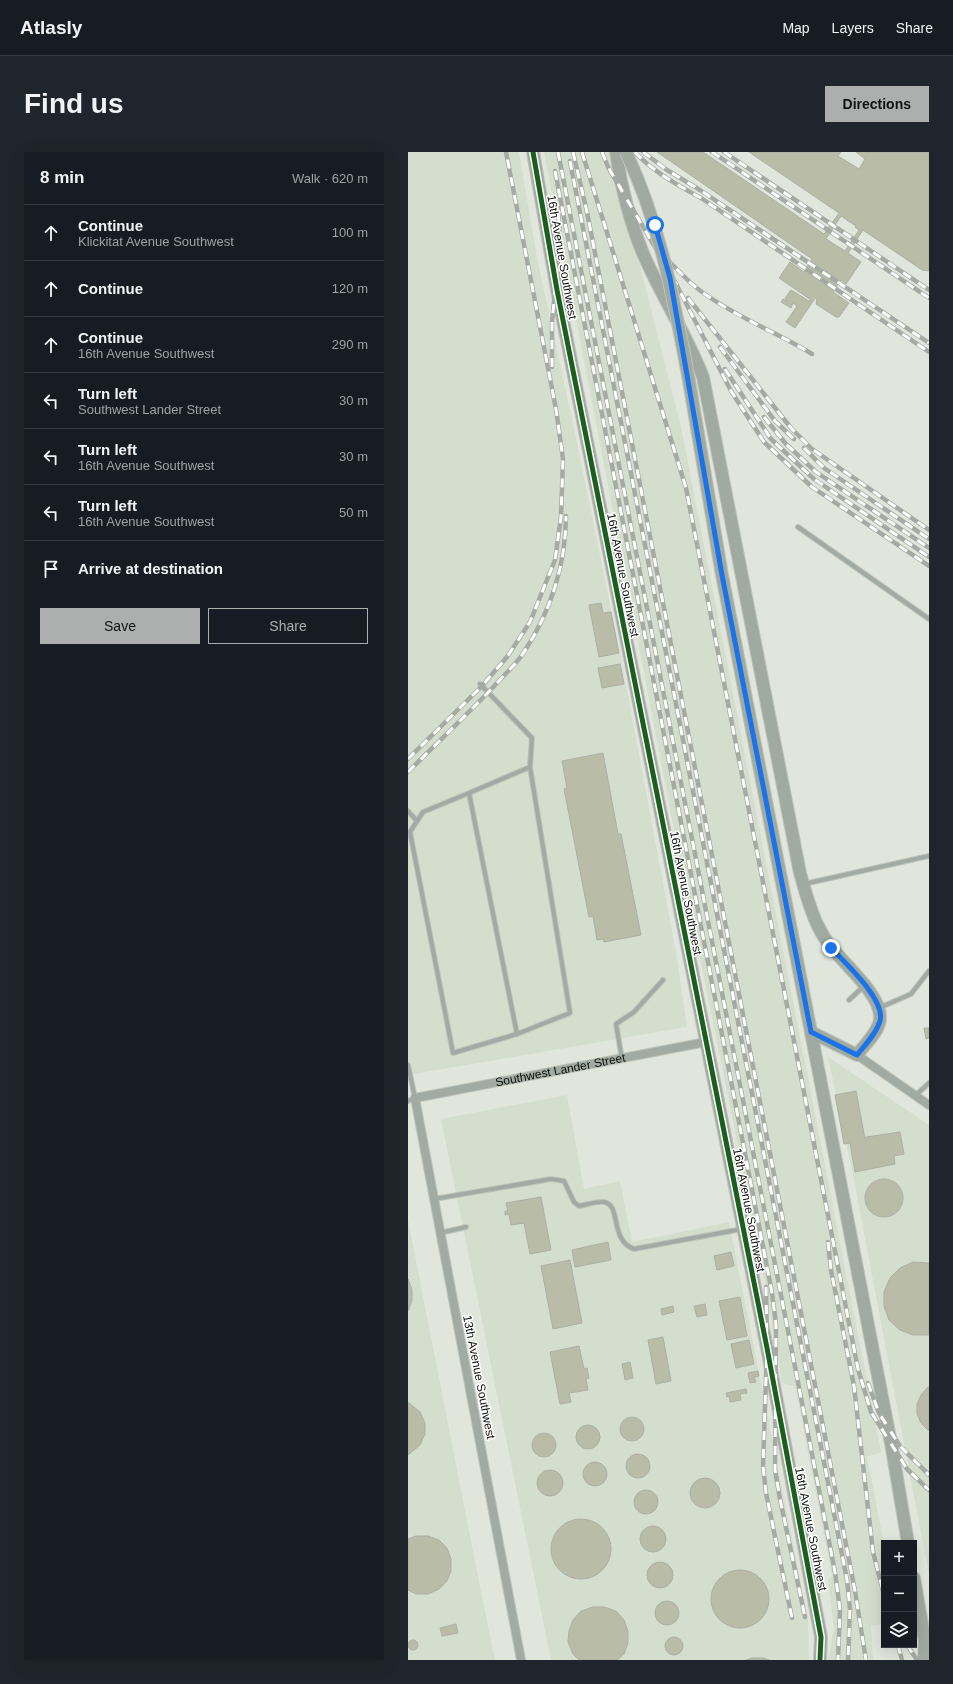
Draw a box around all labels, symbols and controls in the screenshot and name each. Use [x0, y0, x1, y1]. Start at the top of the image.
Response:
text: Atlasly [20, 17, 82, 38]
text: Map [782, 20, 810, 36]
text: Layers [832, 20, 874, 36]
text: Share [896, 20, 933, 36]
button: Directions [825, 86, 929, 122]
text: Find us [24, 88, 124, 119]
text: 8 min [40, 168, 84, 187]
text: Walk · 620 m [292, 171, 368, 186]
street label: 16th Avenue Southwest [544, 194, 580, 321]
route start [646, 216, 664, 234]
text: Continue [78, 217, 143, 234]
icon: ahead [40, 222, 62, 244]
text: 100 m [332, 225, 368, 240]
text: Klickitat Avenue Southwest [78, 234, 234, 249]
icon: ahead [40, 278, 62, 300]
text: Continue [78, 280, 143, 297]
text: 120 m [332, 281, 368, 296]
text: Continue [78, 329, 143, 346]
icon: ahead [40, 334, 62, 356]
text: 290 m [332, 337, 368, 352]
text: 16th Avenue Southwest [78, 346, 214, 361]
text: Turn left [78, 385, 137, 402]
icon: left [40, 390, 62, 412]
text: 30 m [339, 393, 368, 408]
text: Southwest Lander Street [78, 402, 221, 417]
text: Turn left [78, 441, 137, 458]
icon: left [40, 446, 62, 468]
text: 30 m [339, 449, 368, 464]
text: 16th Avenue Southwest [78, 458, 214, 473]
text: Turn left [78, 497, 137, 514]
icon: left [40, 502, 62, 524]
text: 50 m [339, 505, 368, 520]
street label: 16th Avenue Southwest [604, 512, 642, 639]
text: 16th Avenue Southwest [78, 514, 214, 529]
icon: arrive [40, 558, 62, 580]
text: Arrive at destination [78, 560, 223, 577]
button: Save [40, 608, 200, 644]
button: Share [208, 608, 368, 644]
street label: 16th Avenue Southwest [667, 830, 705, 957]
route end [822, 939, 840, 957]
street label: Southwest Lander Street [494, 1051, 627, 1089]
street label: 16th Avenue Southwest [730, 1147, 768, 1274]
street label: 13th Avenue Southwest [460, 1314, 498, 1441]
street label: 16th Avenue Southwest [792, 1466, 830, 1593]
map controls [881, 1540, 917, 1648]
button: + [881, 1540, 917, 1576]
button: − [881, 1576, 917, 1612]
button: layers [881, 1612, 917, 1648]

